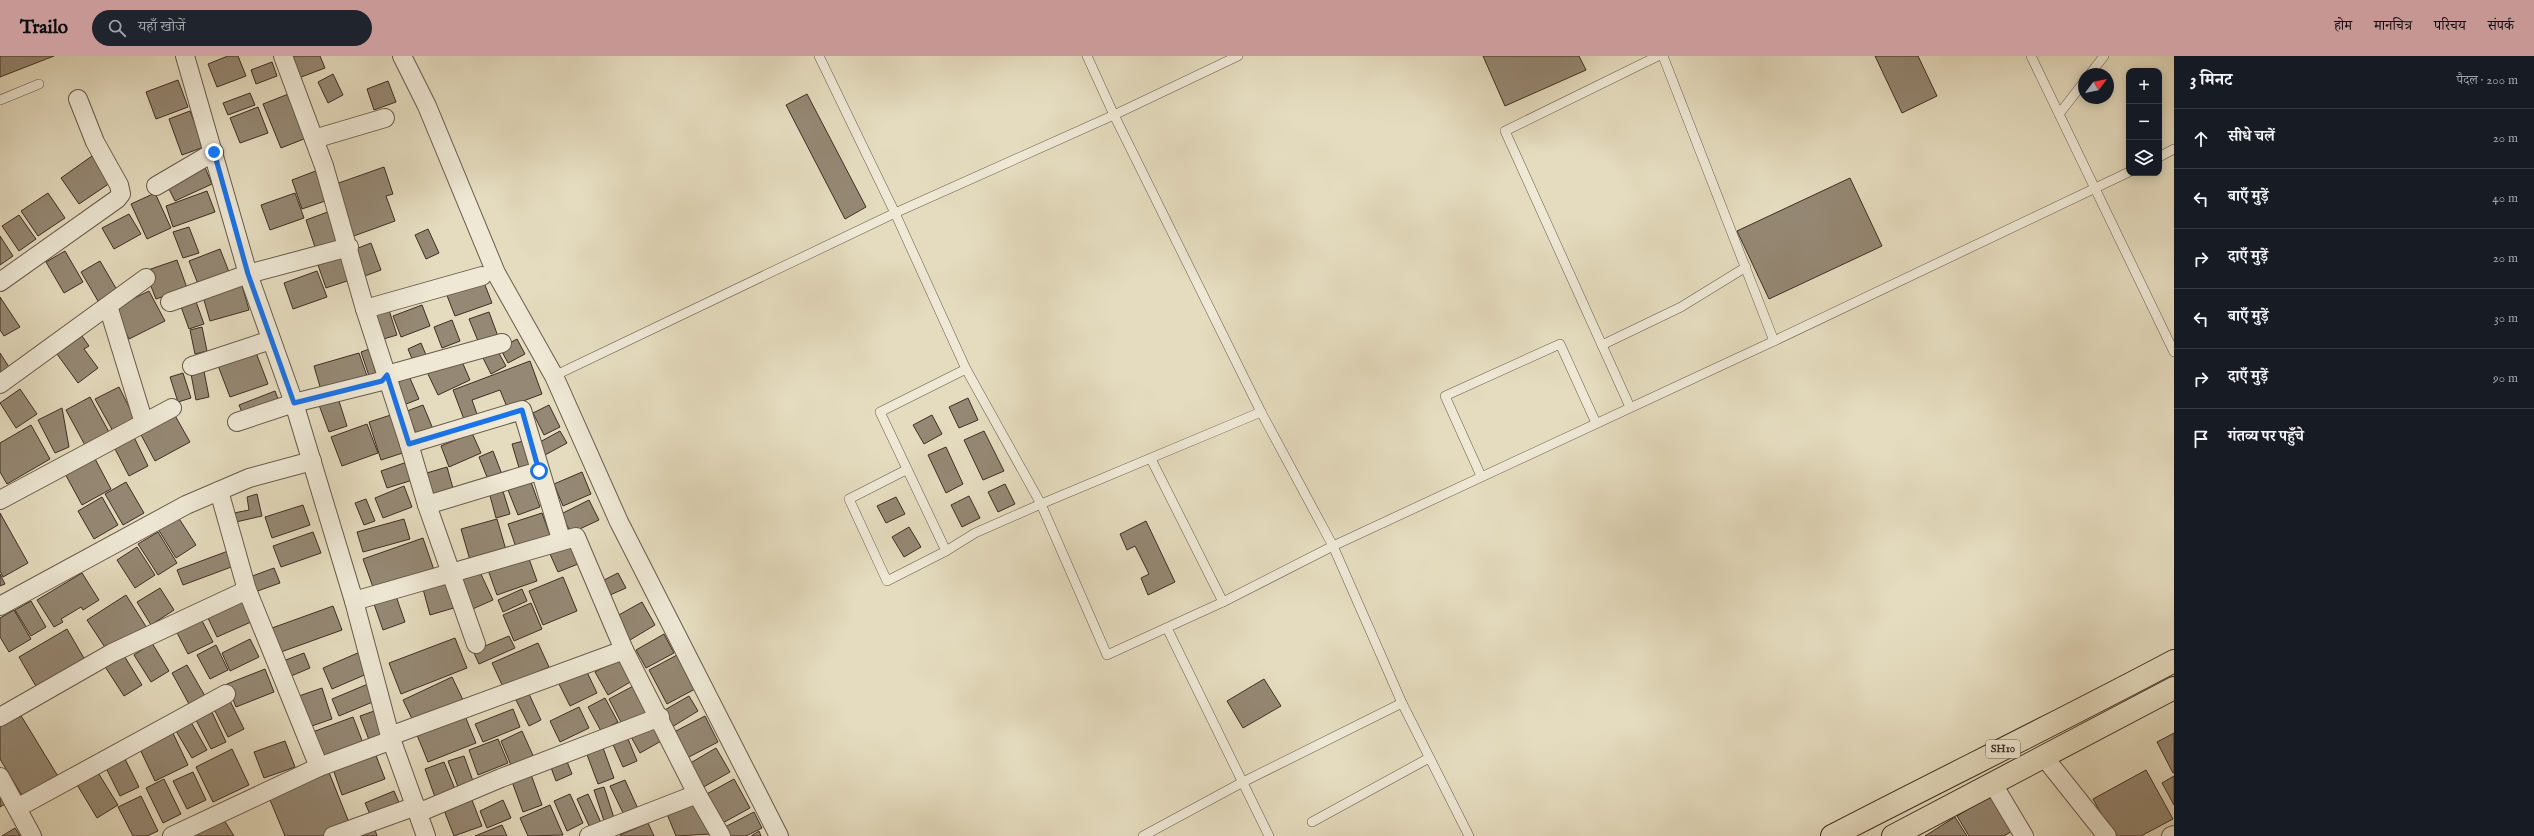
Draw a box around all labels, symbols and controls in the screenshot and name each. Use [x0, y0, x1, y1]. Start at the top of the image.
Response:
search box [92, 10, 372, 46]
text: Trailo [20, 16, 68, 40]
icon: search [106, 17, 128, 39]
text: यहाँ खोजें [138, 17, 185, 36]
text: होम [2334, 17, 2352, 35]
text: मानचित्र [2374, 17, 2412, 35]
text: परिचय [2434, 17, 2466, 35]
text: संपर्क [2488, 17, 2514, 35]
north arrow [2078, 68, 2114, 104]
map controls [2126, 68, 2162, 176]
button: + [2126, 68, 2162, 104]
text: 3 मिनट [2190, 70, 2232, 91]
text: पैदल · 200 m [2456, 72, 2518, 89]
button: − [2126, 104, 2162, 140]
text: सीधे चलें [2228, 127, 2275, 146]
icon: ahead [2190, 128, 2212, 150]
text: 20 m [2493, 130, 2518, 147]
button: layers [2126, 140, 2162, 176]
route end [205, 143, 223, 161]
text: बाएँ मुड़ें [2228, 187, 2268, 206]
icon: left [2190, 188, 2212, 210]
text: 40 m [2492, 190, 2518, 207]
text: दाएँ मुड़ें [2228, 247, 2268, 266]
icon: right [2190, 248, 2212, 270]
text: 20 m [2493, 250, 2518, 267]
text: बाएँ मुड़ें [2228, 307, 2268, 326]
icon: left [2190, 308, 2212, 330]
text: 30 m [2494, 310, 2518, 327]
text: दाएँ मुड़ें [2228, 367, 2268, 386]
icon: right [2190, 368, 2212, 390]
text: 90 m [2493, 370, 2518, 387]
text: गंतव्य पर पहुँचे [2228, 427, 2304, 446]
icon: arrive [2190, 428, 2212, 450]
route start [530, 462, 548, 480]
road number: SH10 [1986, 740, 2020, 758]

